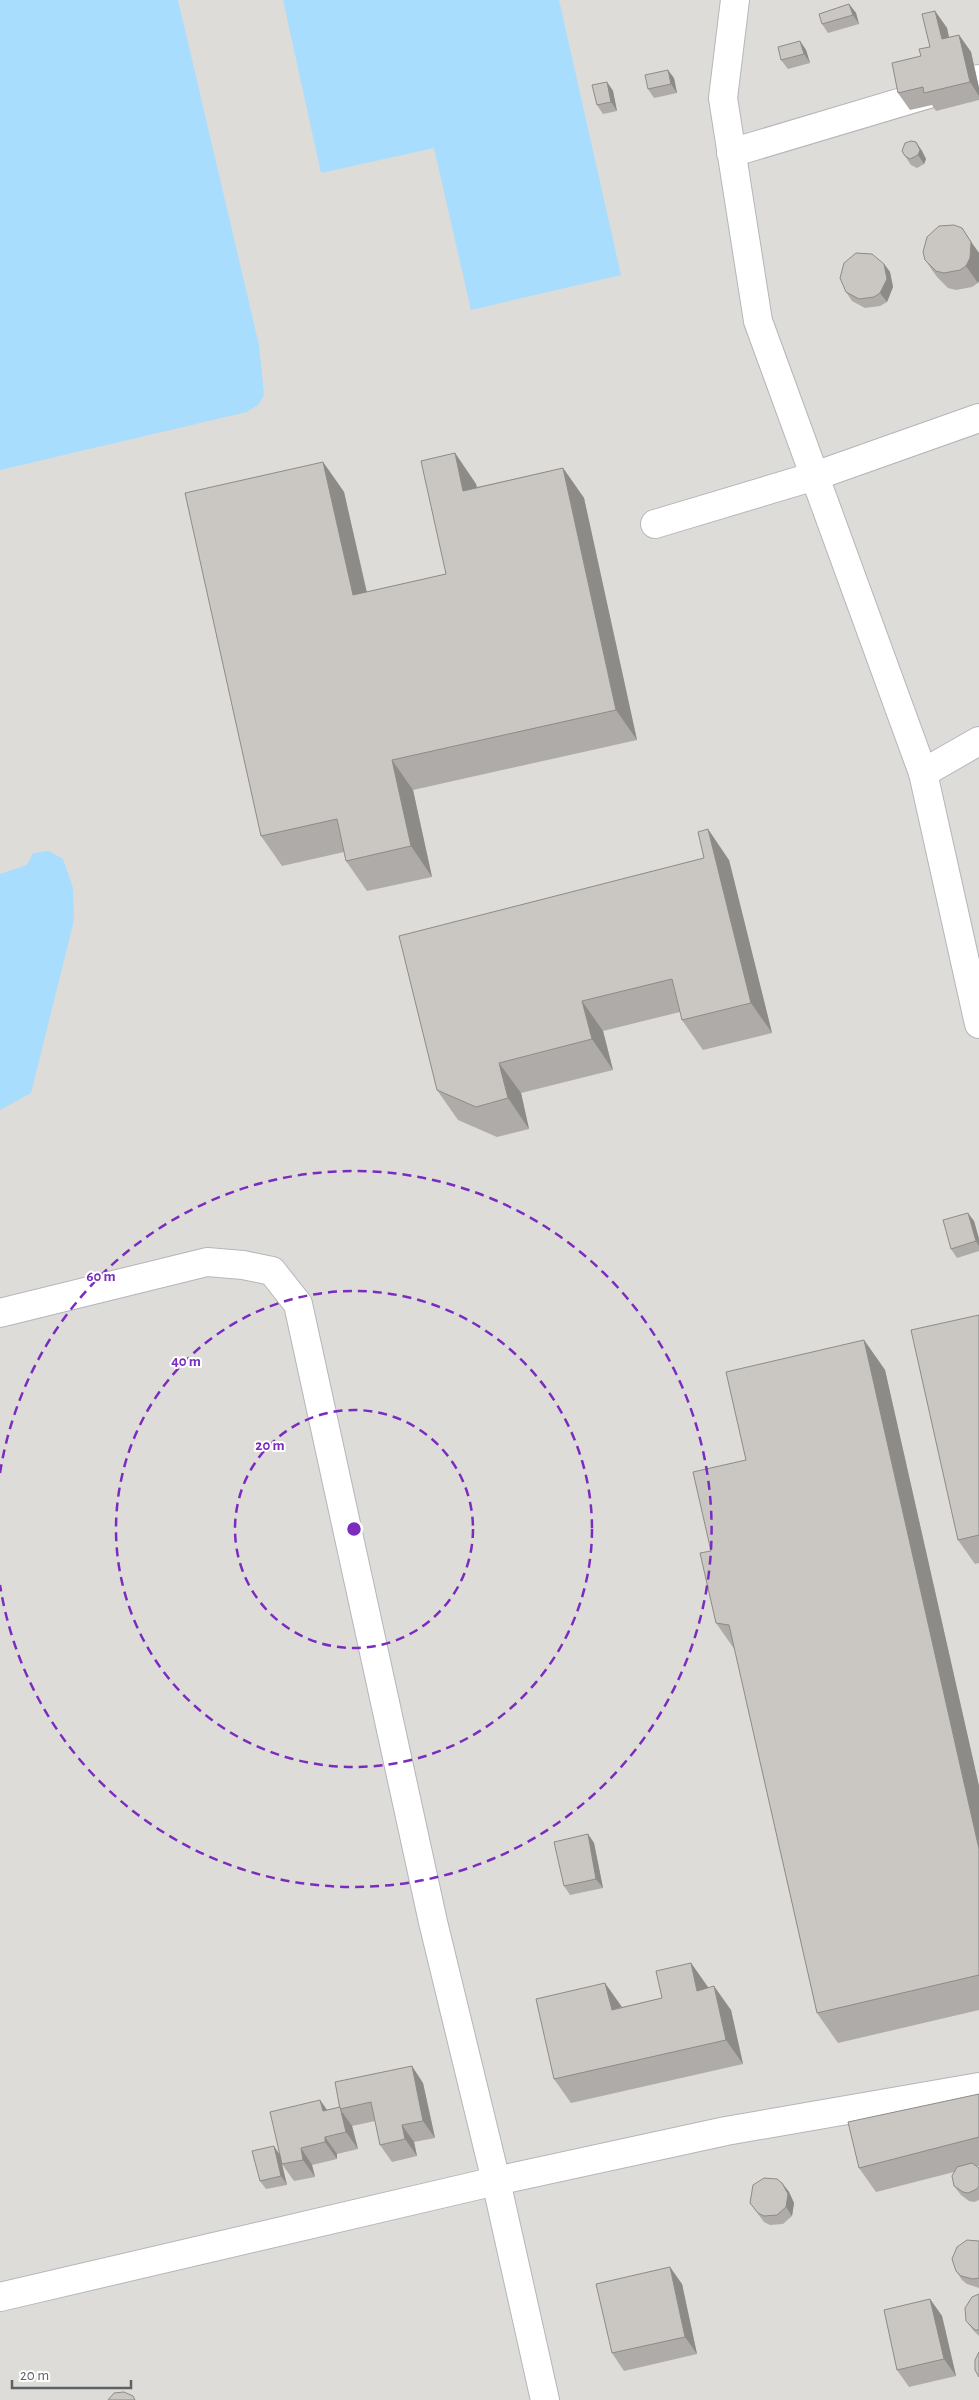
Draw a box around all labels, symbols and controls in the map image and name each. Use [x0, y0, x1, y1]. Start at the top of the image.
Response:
text: 60 m [86, 1269, 116, 1284]
text: 40 m [171, 1354, 201, 1369]
text: 20 m [255, 1438, 285, 1453]
centre of rings [345, 1520, 363, 1538]
scale bar [12, 2358, 131, 2390]
text: 20 m [20, 2368, 49, 2383]

